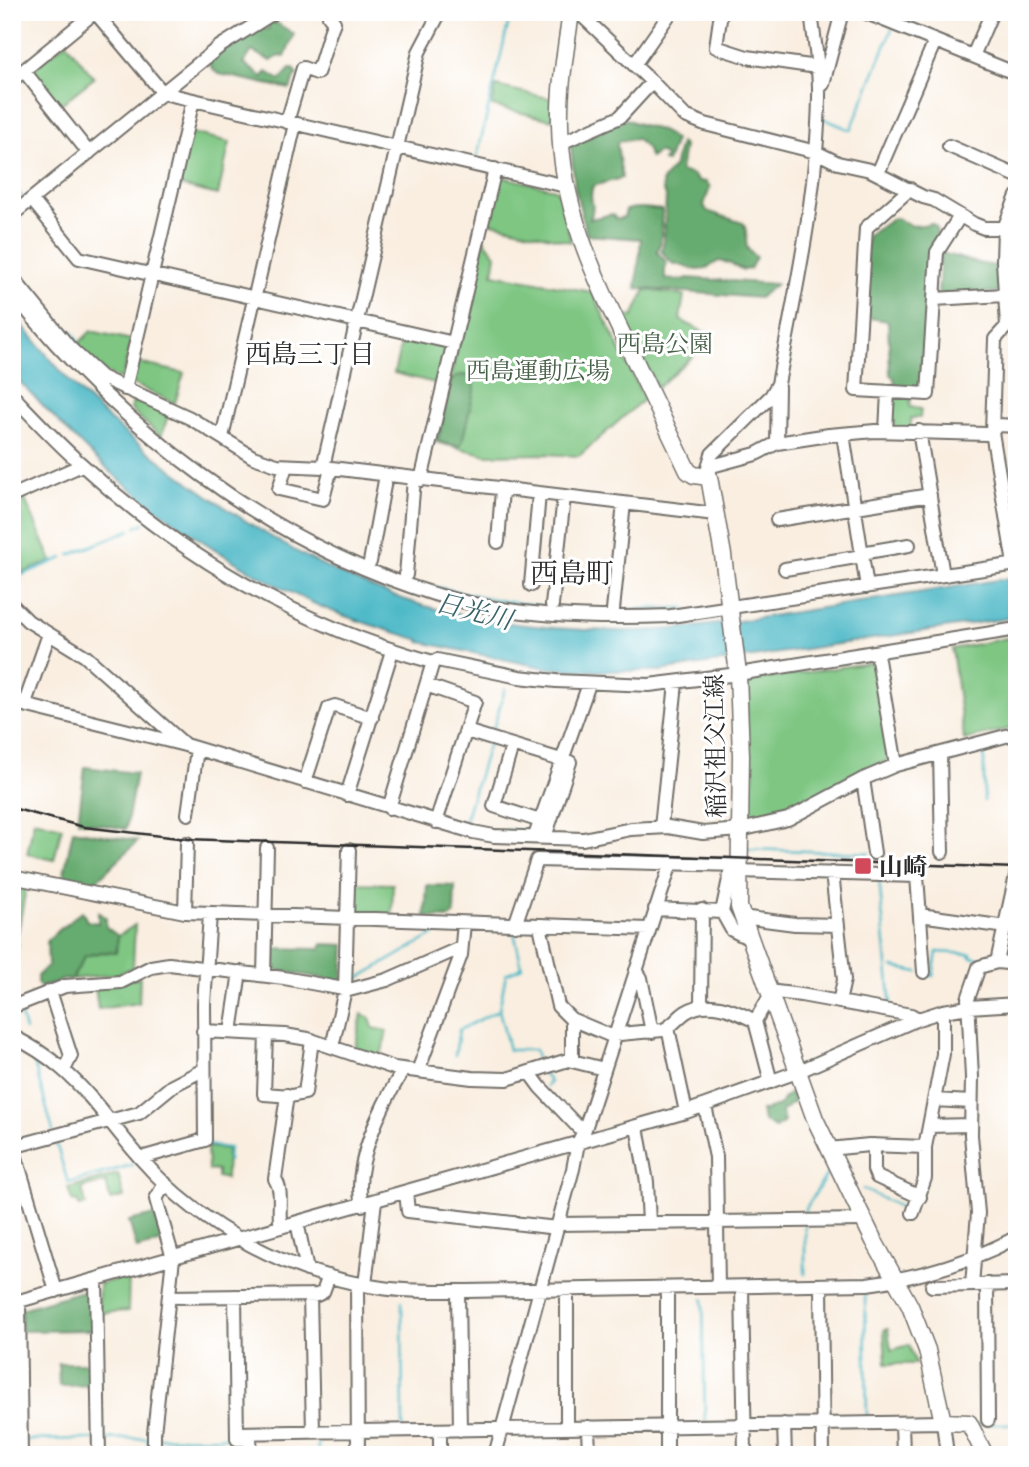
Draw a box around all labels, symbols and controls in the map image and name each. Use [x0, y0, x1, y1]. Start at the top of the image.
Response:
park label: 西島公園 [617, 329, 713, 358]
district label: 西島三丁目 [245, 338, 375, 370]
park label: 西島運動広場 [466, 356, 610, 385]
district label: 西島町 [530, 556, 614, 590]
water label: 日光川 [432, 586, 519, 637]
street label: 稲沢祖父江線 [699, 674, 731, 818]
place label: 山崎 [879, 852, 927, 881]
marker: 山崎 [853, 856, 873, 876]

